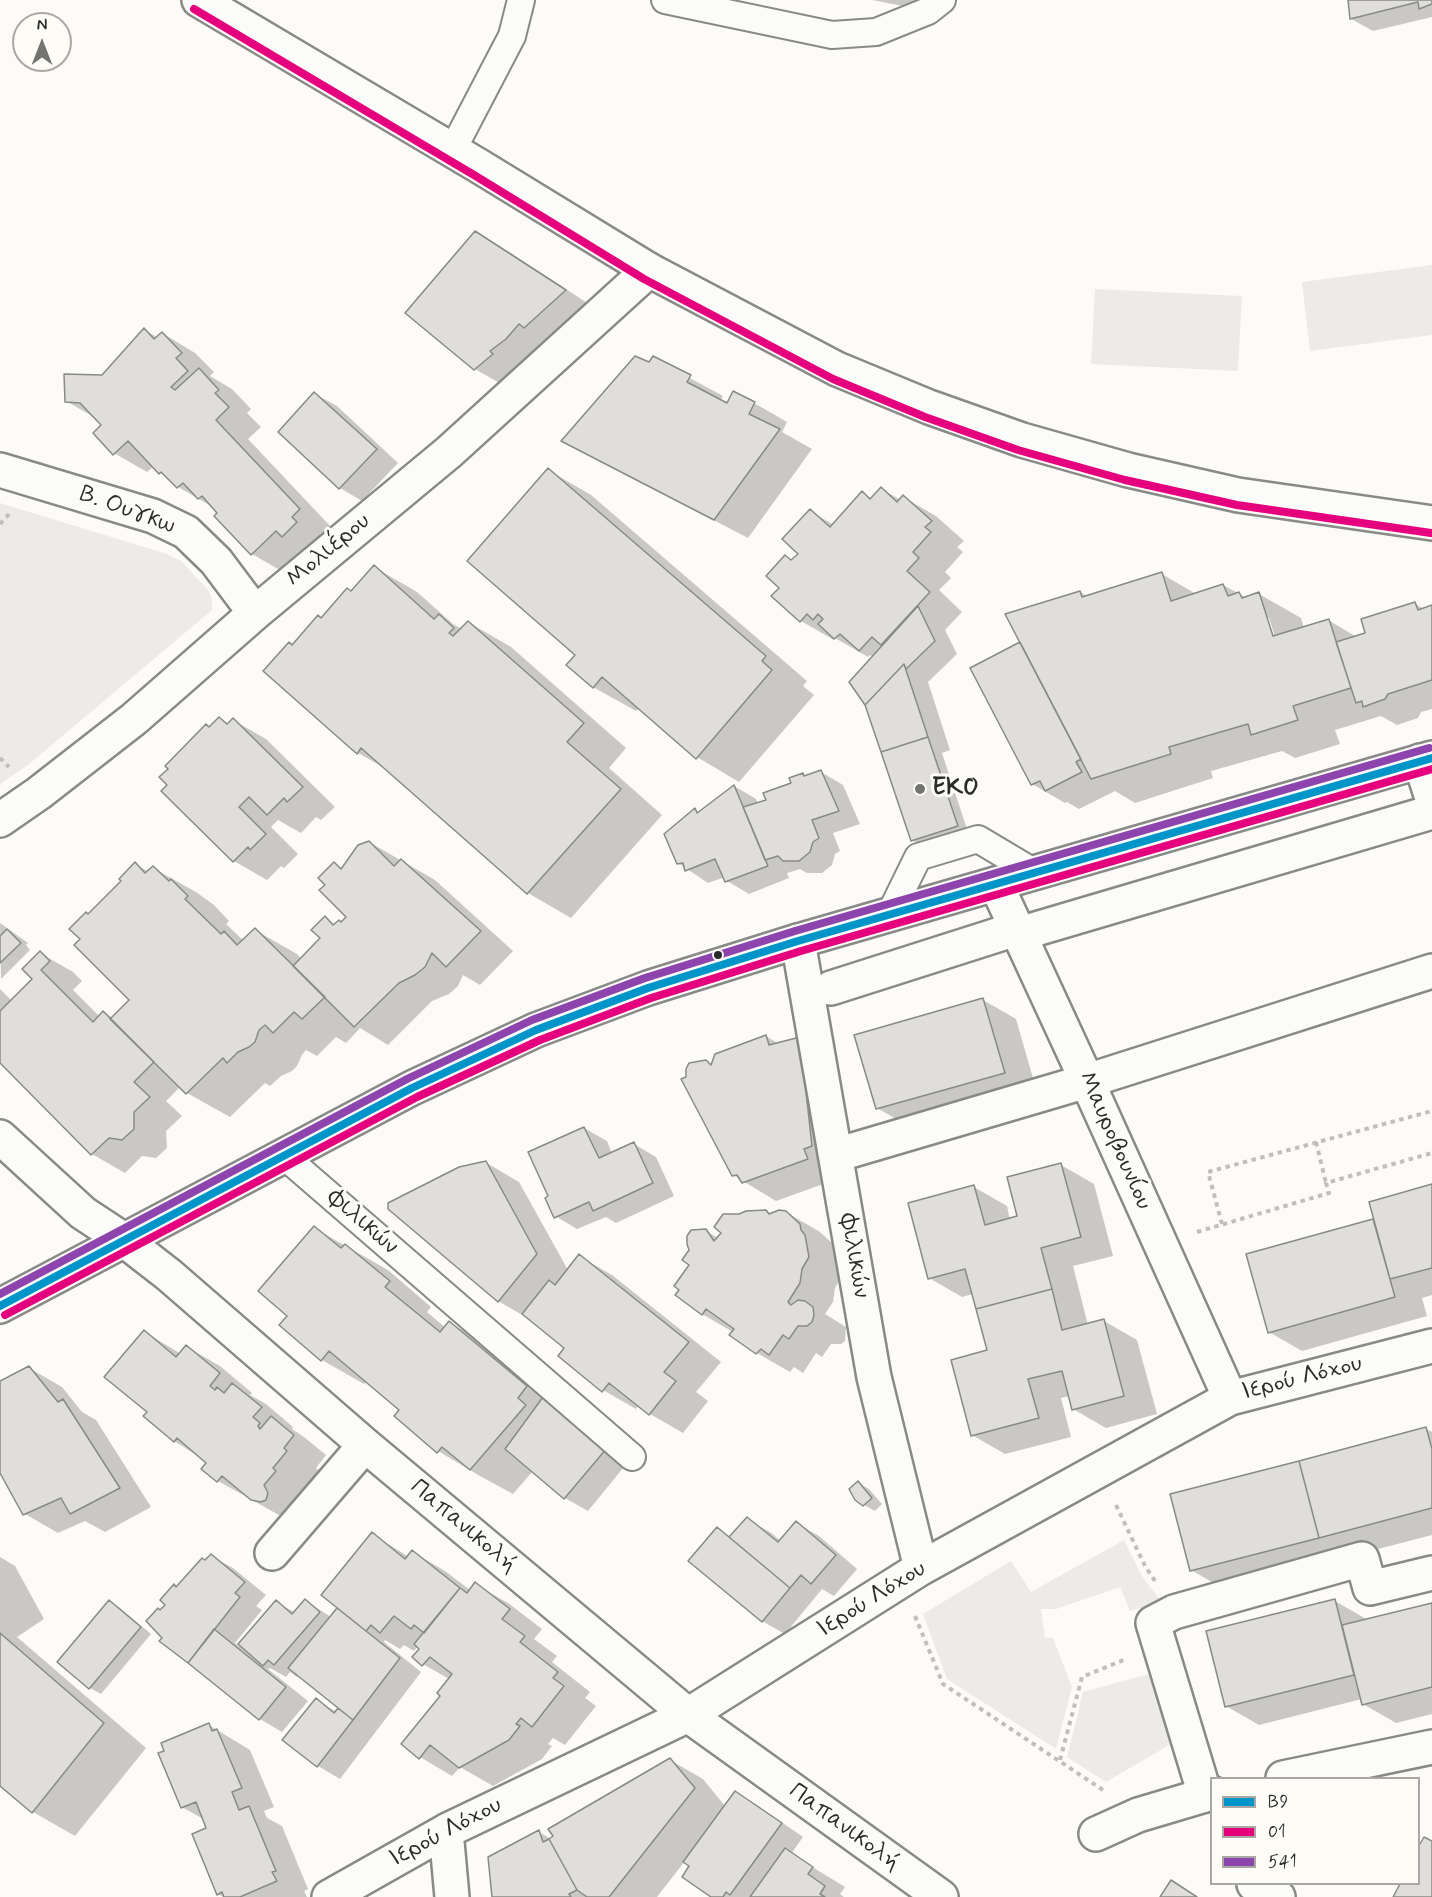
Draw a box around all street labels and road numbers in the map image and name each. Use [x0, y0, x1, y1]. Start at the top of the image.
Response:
street label: Β. Ουγκω [75, 480, 179, 542]
street label: Μολιέρου [281, 508, 377, 594]
street label: Μαυροβουνίου [1071, 1068, 1157, 1214]
street label: Φιλικών [320, 1184, 404, 1262]
street label: Φιλικών [831, 1212, 875, 1300]
street label: Ιερού Λόχου [1239, 1350, 1365, 1408]
street label: Παπανικολή [404, 1474, 522, 1580]
street label: Ιερού Λόχου [812, 1555, 932, 1645]
street label: Παπανικολή [783, 1778, 905, 1878]
street label: Ιερού Λόχου [385, 1791, 507, 1875]

